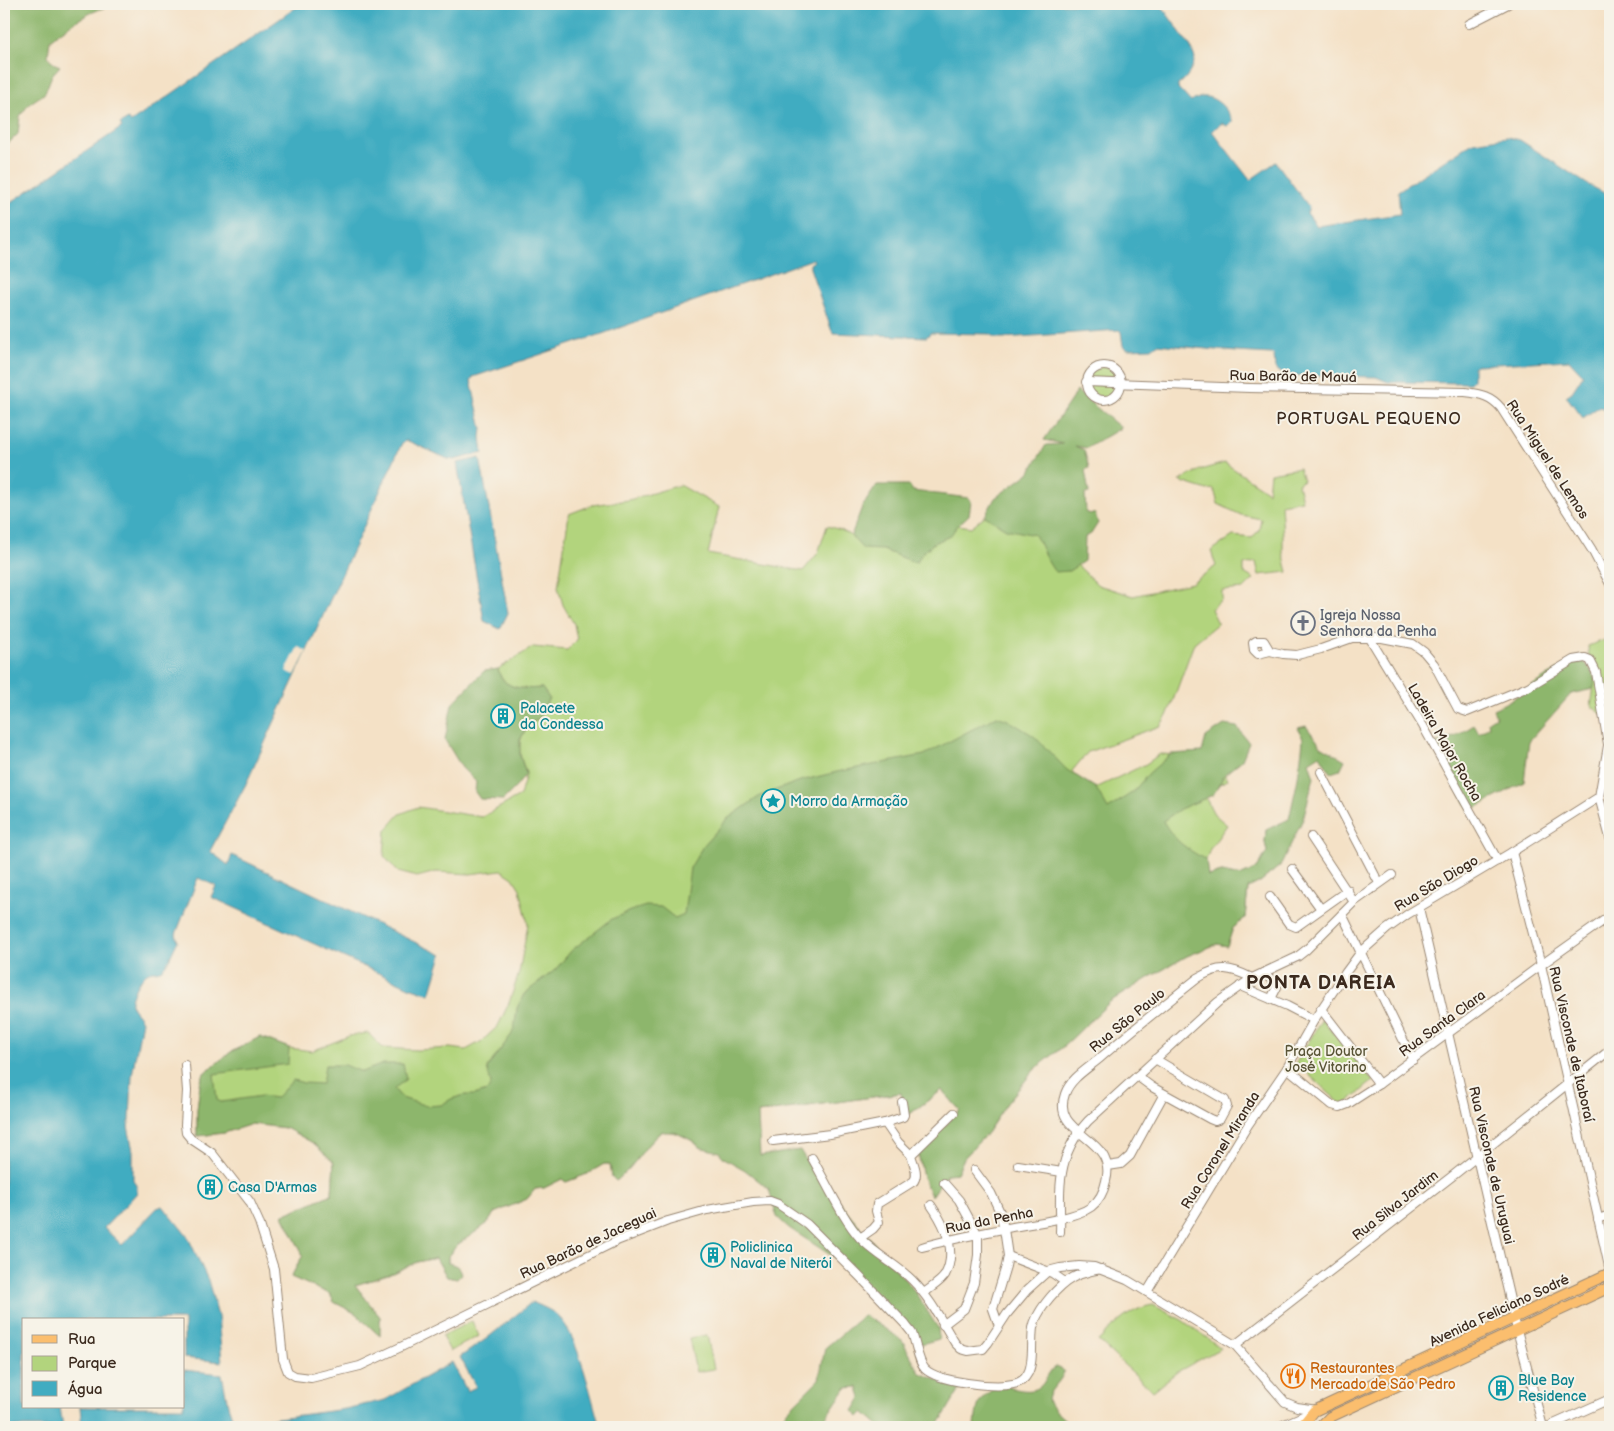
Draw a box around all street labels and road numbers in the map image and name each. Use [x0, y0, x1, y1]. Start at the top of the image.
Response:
street label: Rua Barão de Mauá [1229, 367, 1357, 386]
street label: Rua Miguel de Lemos [1503, 397, 1592, 522]
street label: Ladeira Major Rocha [1404, 681, 1485, 804]
street label: Rua São Diogo [1391, 852, 1481, 915]
street label: Rua Visconde de Itaboraí [1545, 965, 1598, 1124]
street label: Rua São Paulo [1086, 985, 1169, 1056]
street label: Rua Santa Clara [1396, 986, 1489, 1060]
street label: Rua Visconde de Uruguai [1465, 1084, 1518, 1246]
street label: Rua Coronel Miranda [1177, 1088, 1263, 1212]
street label: Rua Silva Jardim [1349, 1167, 1442, 1244]
street label: Rua Barão de Jaceguai [517, 1204, 659, 1283]
street label: Rua da Penha [944, 1204, 1035, 1237]
street label: Avenida Feliciano Sodré [1427, 1270, 1572, 1350]

